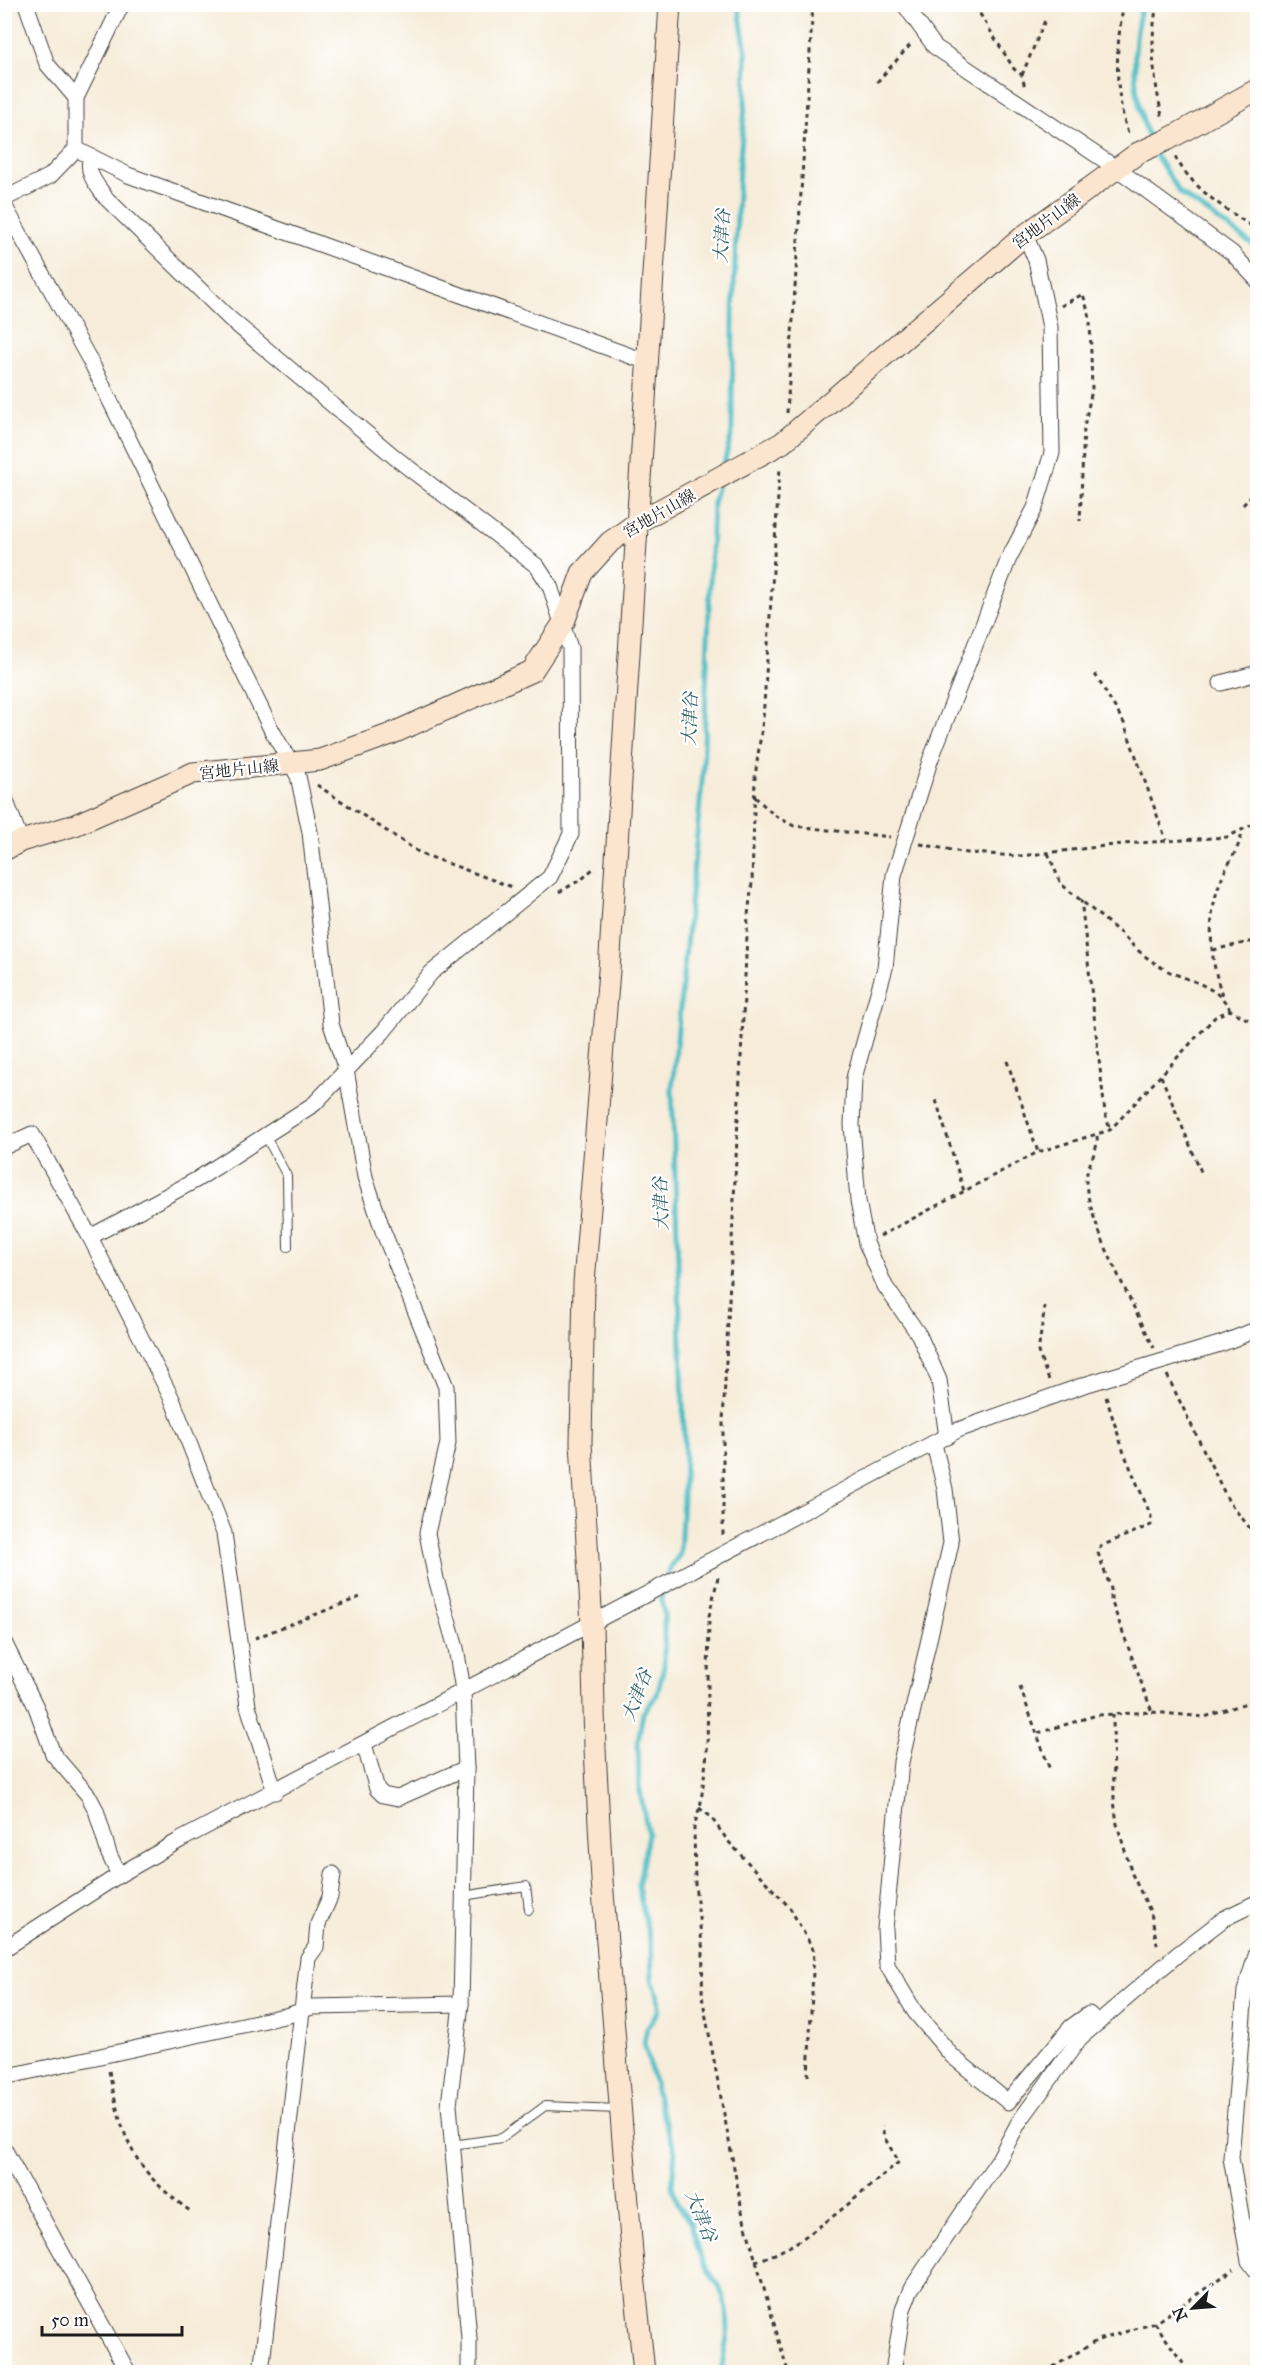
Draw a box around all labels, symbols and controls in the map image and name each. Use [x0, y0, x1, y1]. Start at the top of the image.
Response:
street label: 宮地片山線 [1009, 190, 1084, 253]
water label: 大津谷 [710, 207, 734, 264]
street label: 宮地片山線 [620, 485, 699, 542]
water label: 大津谷 [678, 691, 702, 746]
street label: 宮地片山線 [198, 756, 280, 783]
water label: 大津谷 [649, 1176, 673, 1231]
water label: 大津谷 [617, 1665, 657, 1724]
water label: 大津谷 [681, 2187, 722, 2246]
north arrow [1163, 2278, 1223, 2338]
scale bar [42, 2299, 182, 2337]
text: N [1168, 2304, 1191, 2324]
text: 50 m [51, 2309, 89, 2331]

